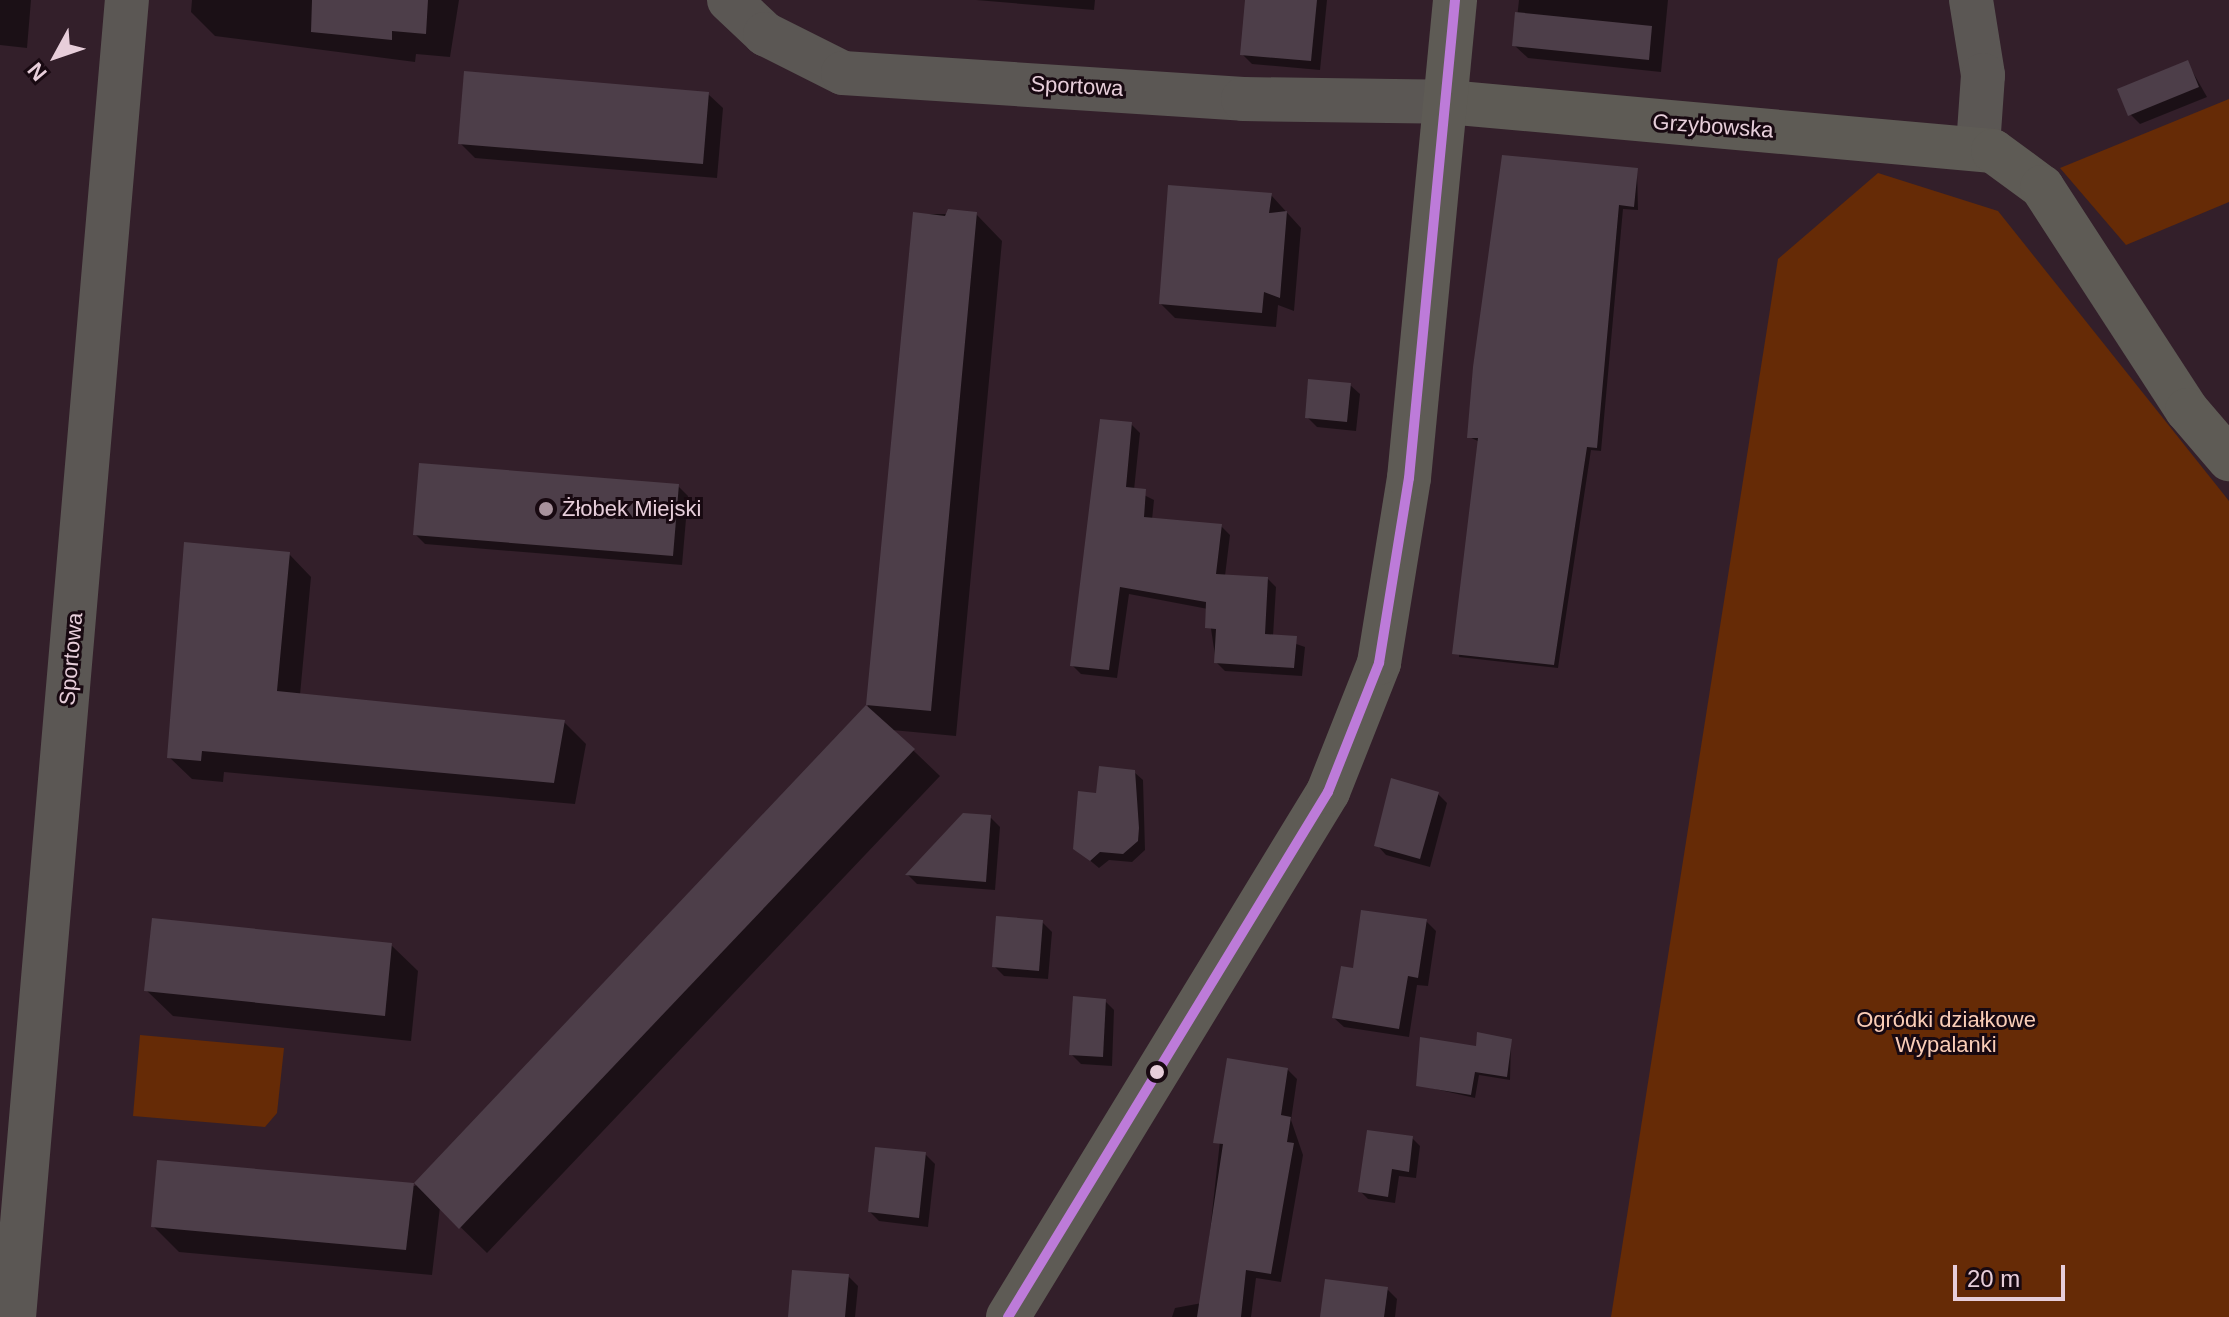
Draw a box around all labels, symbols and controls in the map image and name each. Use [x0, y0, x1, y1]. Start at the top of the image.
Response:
north arrow [16, 16, 96, 96]
text: N [23, 58, 52, 86]
street label: Sportowa [1030, 70, 1124, 102]
street label: Grzybowska [1652, 109, 1774, 143]
place label: Żłobek Miejski [562, 496, 701, 522]
marker: Żłobek Miejski [537, 500, 555, 518]
street label: Sportowa [54, 612, 88, 706]
park label: Ogródki działkowe Wypalanki [1856, 1006, 2036, 1058]
unlabelled marker [1149, 1064, 1165, 1080]
scale bar [1957, 1249, 2069, 1299]
text: 20 m [1967, 1265, 2020, 1292]

